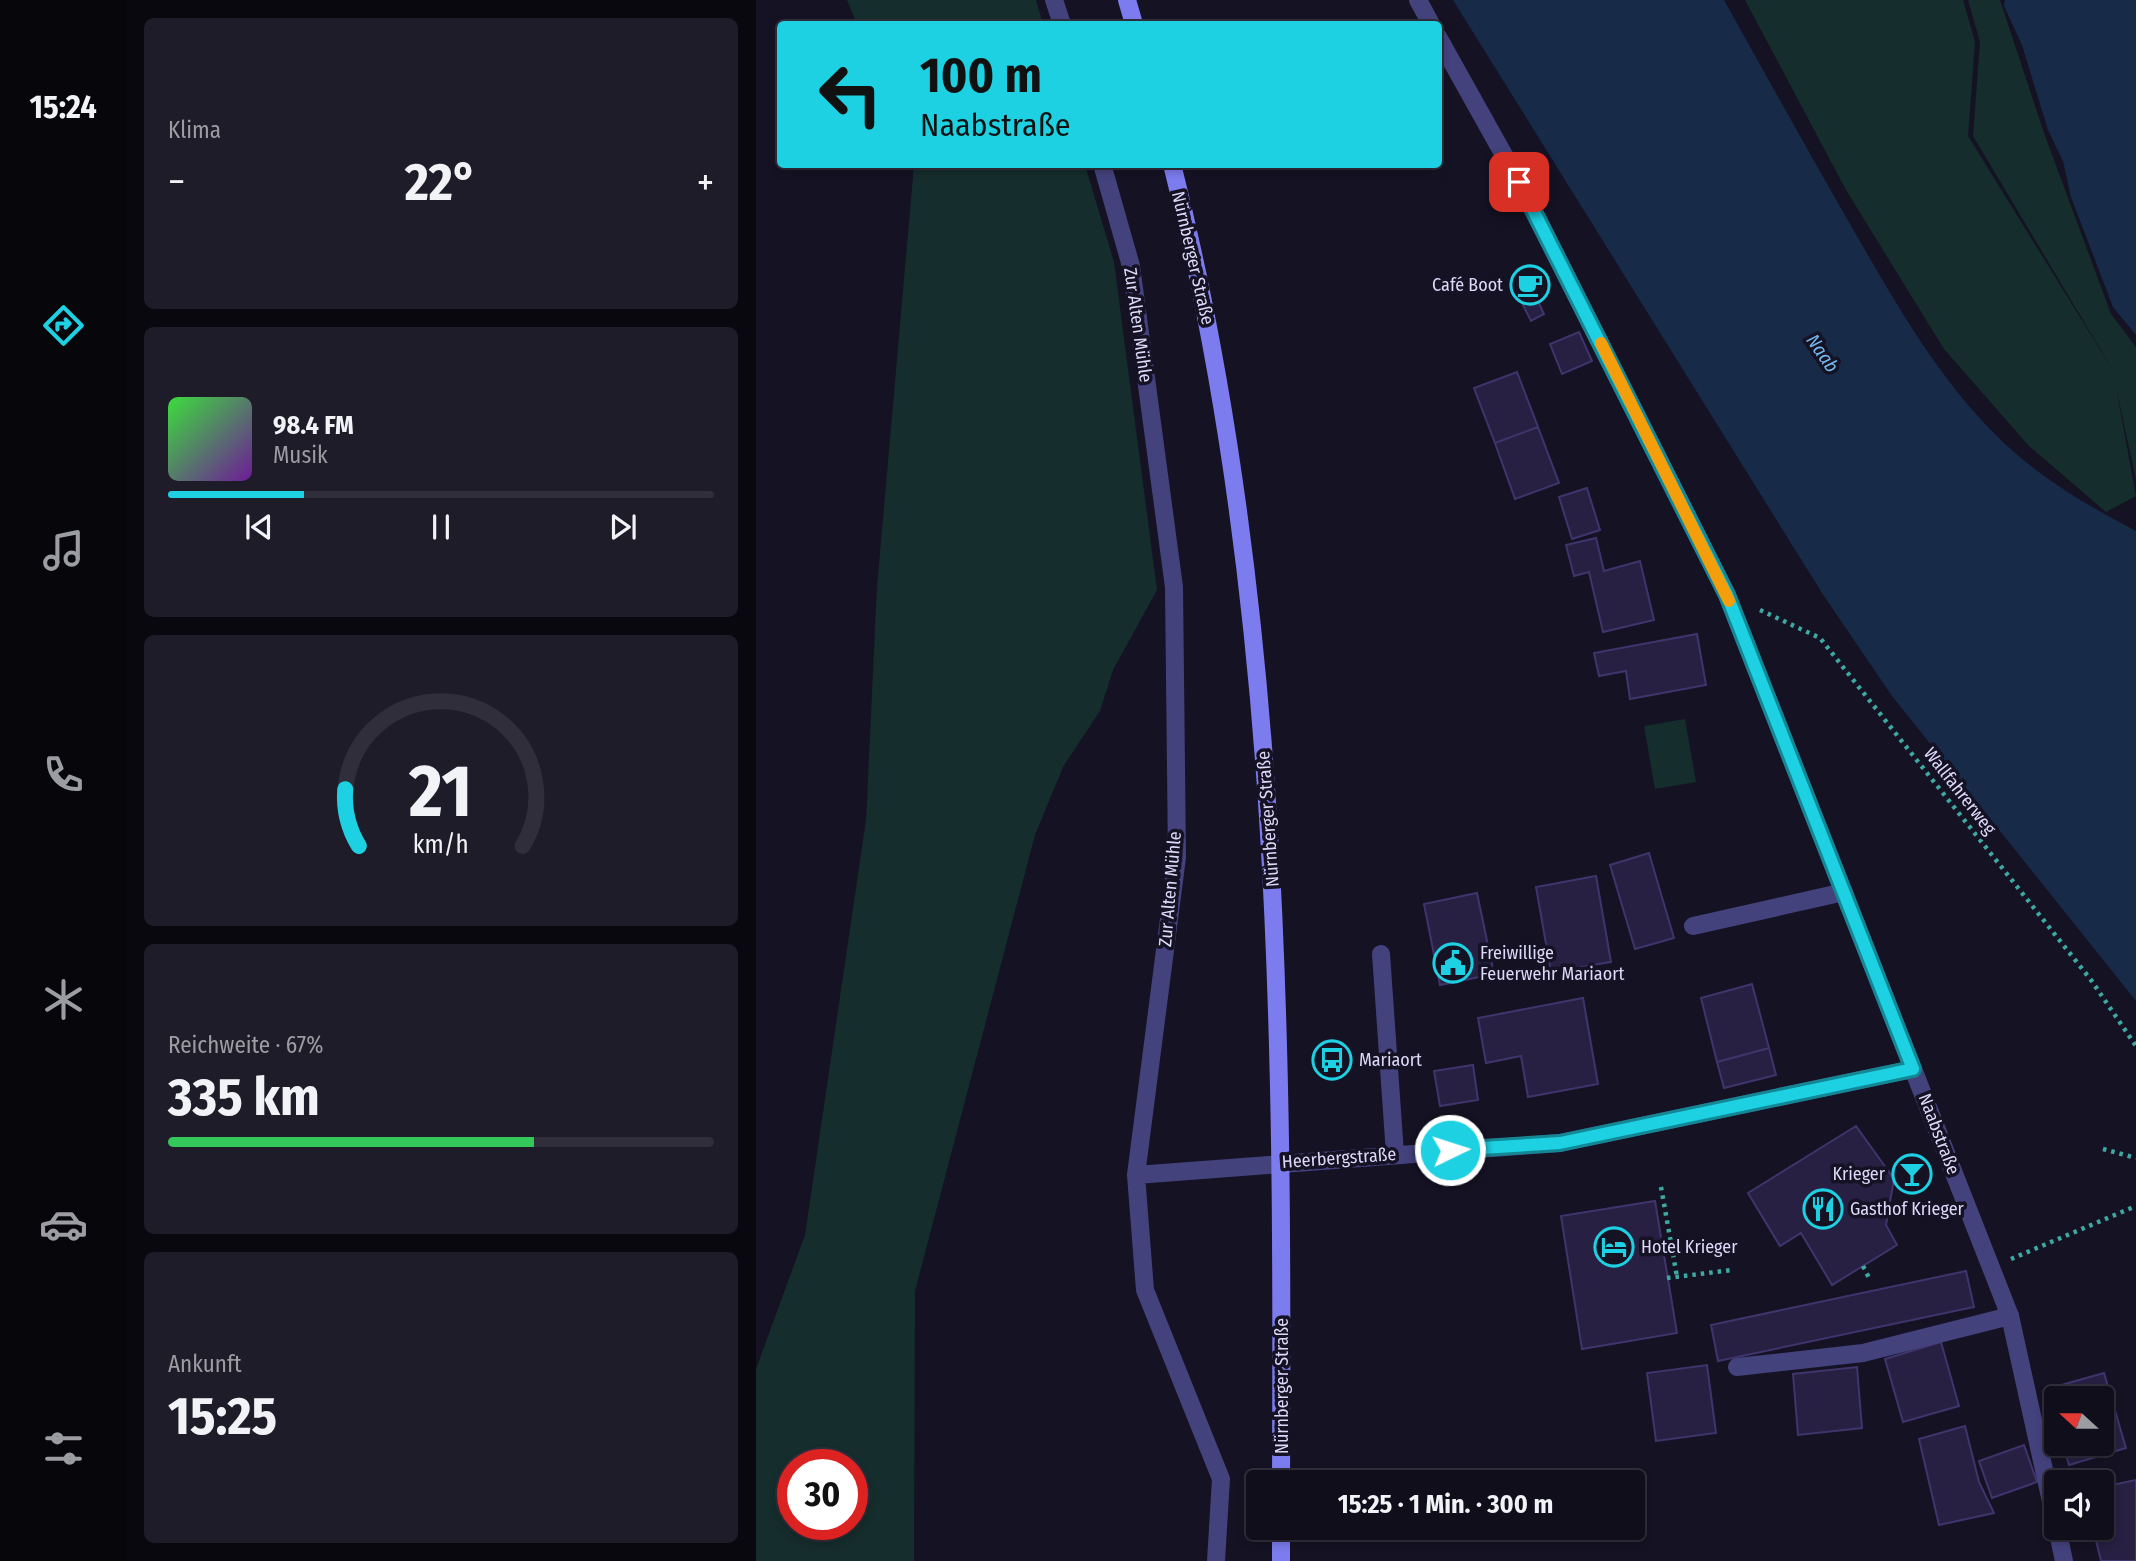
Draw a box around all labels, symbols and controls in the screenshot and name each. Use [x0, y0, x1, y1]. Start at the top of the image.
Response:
text: 100 m [920, 46, 1042, 105]
icon: left [805, 49, 896, 140]
text: 15:24 [29, 88, 97, 126]
text: Naabstraße [920, 106, 1071, 144]
text: Klima [168, 116, 221, 144]
text: 22° [405, 151, 477, 214]
pin [1489, 152, 1549, 212]
text: − [168, 159, 185, 205]
text: + [697, 159, 714, 205]
icon: arrive [1500, 163, 1538, 201]
street label: Nürnberger Straße [1167, 189, 1219, 327]
cafe icon: Café Boot [1509, 264, 1551, 306]
street label: Zur Alten Mühle [1119, 266, 1157, 384]
place label: Café Boot [1432, 274, 1503, 296]
icon: directions [39, 301, 88, 350]
water label: Naab [1801, 330, 1844, 377]
text: 98.4 FM [273, 410, 354, 441]
text: Musik [273, 441, 328, 469]
icon: previous [240, 508, 278, 546]
icon: pause [422, 508, 460, 546]
icon: next [604, 508, 642, 546]
icon: music [39, 526, 88, 575]
street label: Wallfahrerweg [1919, 743, 2001, 839]
text: 21 [408, 749, 473, 836]
icon: phone [39, 750, 88, 799]
street label: Nürnberger Straße [1252, 750, 1284, 888]
text: km/h [413, 830, 469, 860]
street label: Zur Alten Mühle [1154, 830, 1186, 948]
public building icon: Freiwillige Feuerwehr Mariaort [1432, 942, 1474, 984]
place label: Freiwillige Feuerwehr Mariaort [1480, 942, 1624, 985]
icon: climate [39, 975, 88, 1024]
text: Reichweite · 67% [168, 1031, 323, 1059]
bus stop icon: Mariaort [1311, 1039, 1353, 1081]
place label: Mariaort [1359, 1049, 1422, 1071]
text: 335 km [168, 1066, 320, 1129]
street label: Naabstraße [1914, 1091, 1964, 1178]
position arrow [1413, 1113, 1487, 1187]
street label: Heerbergstraße [1281, 1143, 1397, 1173]
bar icon: Krieger [1891, 1153, 1933, 1195]
place label: Krieger [1832, 1163, 1886, 1185]
restaurant icon: Gasthof Krieger [1802, 1188, 1844, 1230]
place label: Gasthof Krieger [1850, 1198, 1965, 1220]
icon: car [39, 1200, 88, 1249]
hotel icon: Hotel Krieger [1593, 1226, 1635, 1268]
place label: Hotel Krieger [1641, 1236, 1738, 1258]
street label: Nürnberger Straße [1271, 1318, 1293, 1454]
text: Ankunft [168, 1350, 242, 1378]
text: 15:25 [168, 1385, 277, 1448]
north arrow [2044, 1386, 2114, 1456]
map controls [2044, 1386, 2114, 1540]
icon: filters [39, 1424, 88, 1473]
speed limit sign: 30 [777, 1449, 868, 1540]
button: sound [2044, 1470, 2114, 1540]
text: 15:25 · 1 Min. · 300 m [1338, 1489, 1553, 1520]

